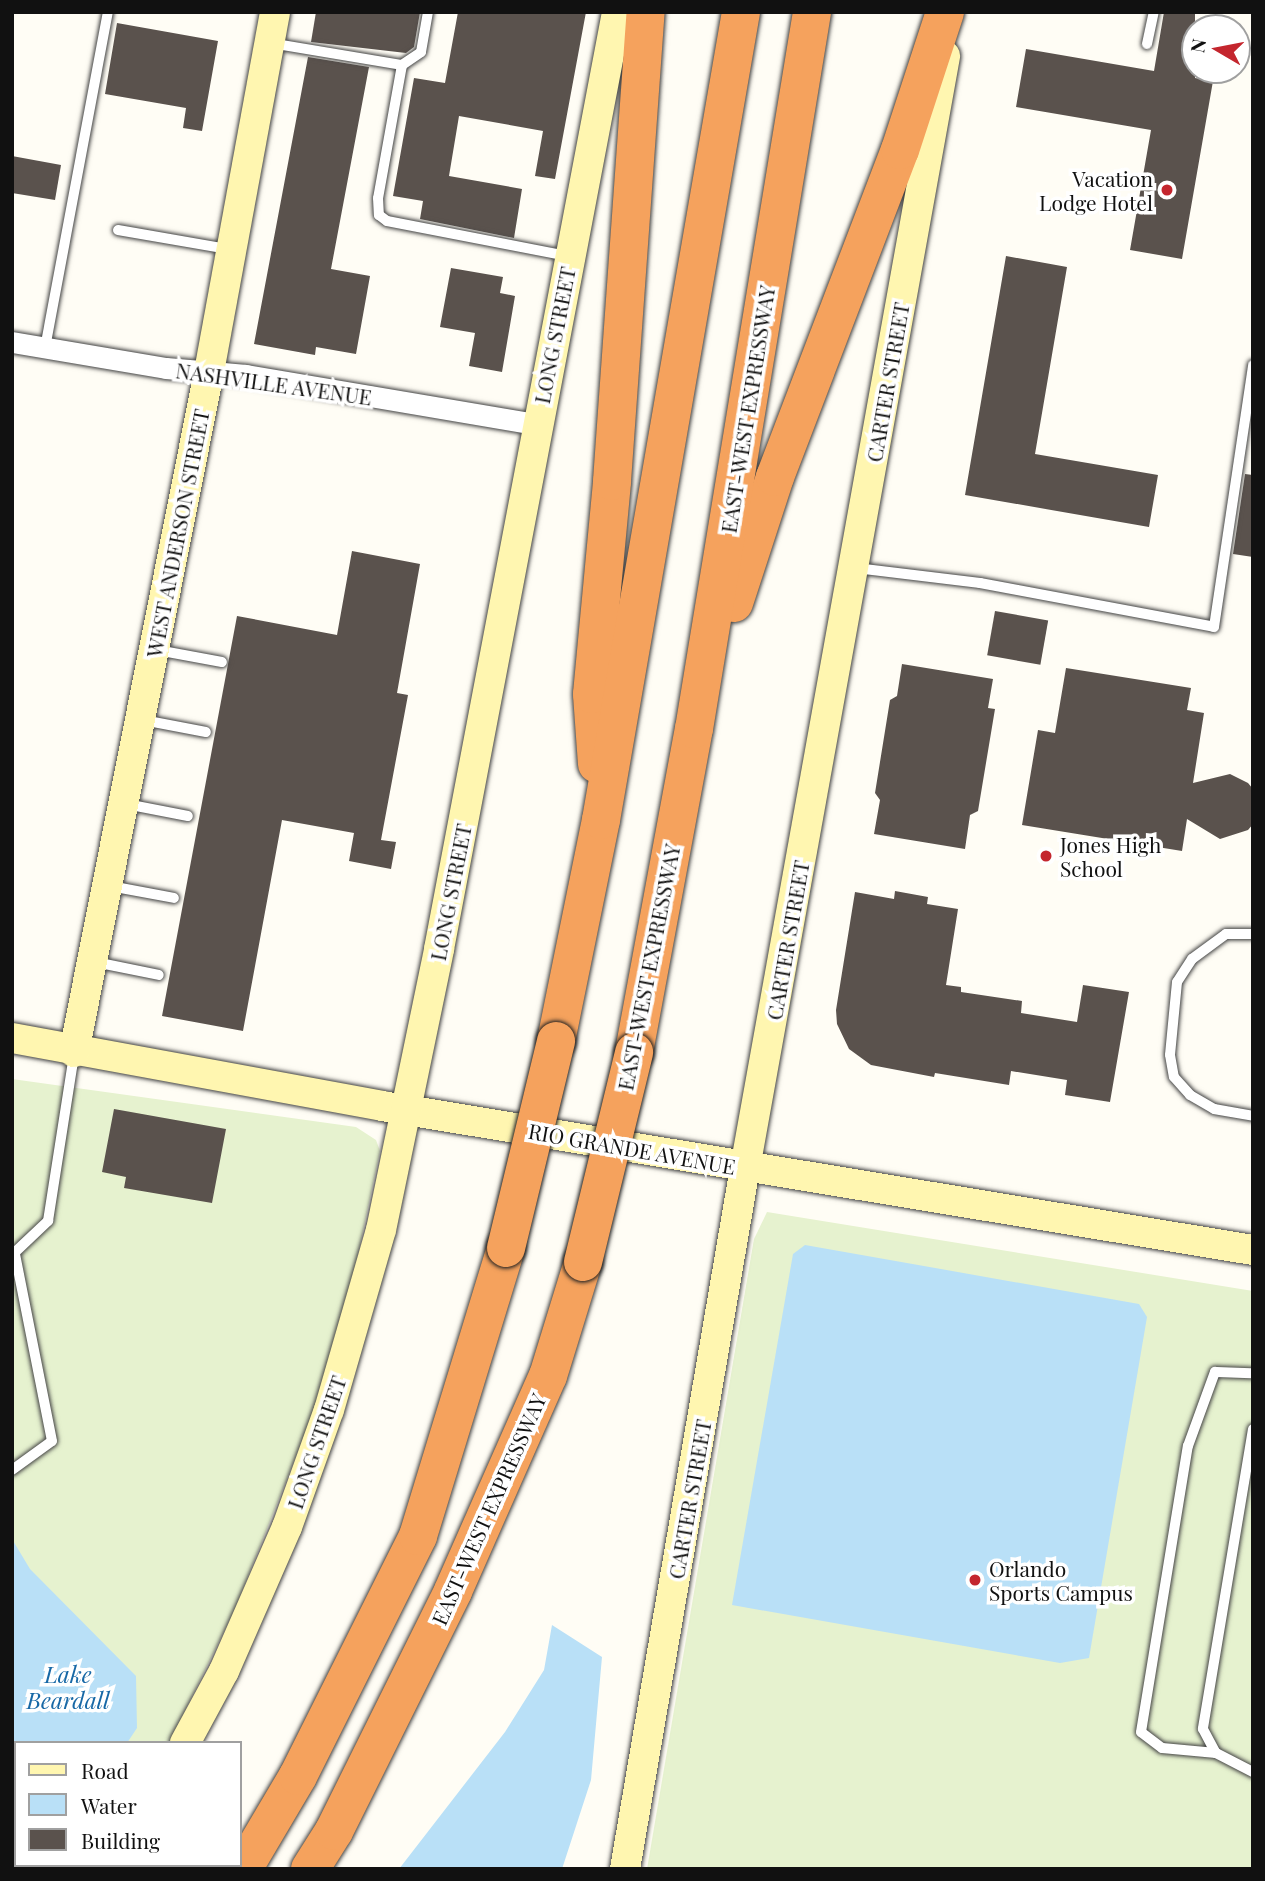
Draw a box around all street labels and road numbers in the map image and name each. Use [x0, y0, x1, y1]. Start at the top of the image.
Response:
street label: LONG STREET [528, 264, 580, 406]
street label: EAST-WEST EXPRESSWAY [715, 283, 779, 535]
street label: CARTER STREET [861, 300, 913, 464]
street label: NASHVILLE AVENUE [174, 357, 374, 409]
street label: WEST ANDERSON STREET [140, 406, 214, 660]
street label: LONG STREET [424, 821, 476, 963]
street label: EAST-WEST EXPRESSWAY [612, 841, 684, 1093]
street label: CARTER STREET [761, 858, 813, 1022]
street label: RIO GRANDE AVENUE [526, 1117, 738, 1179]
street label: LONG STREET [281, 1372, 351, 1512]
street label: EAST-WEST EXPRESSWAY [425, 1389, 551, 1629]
street label: CARTER STREET [663, 1417, 715, 1581]

